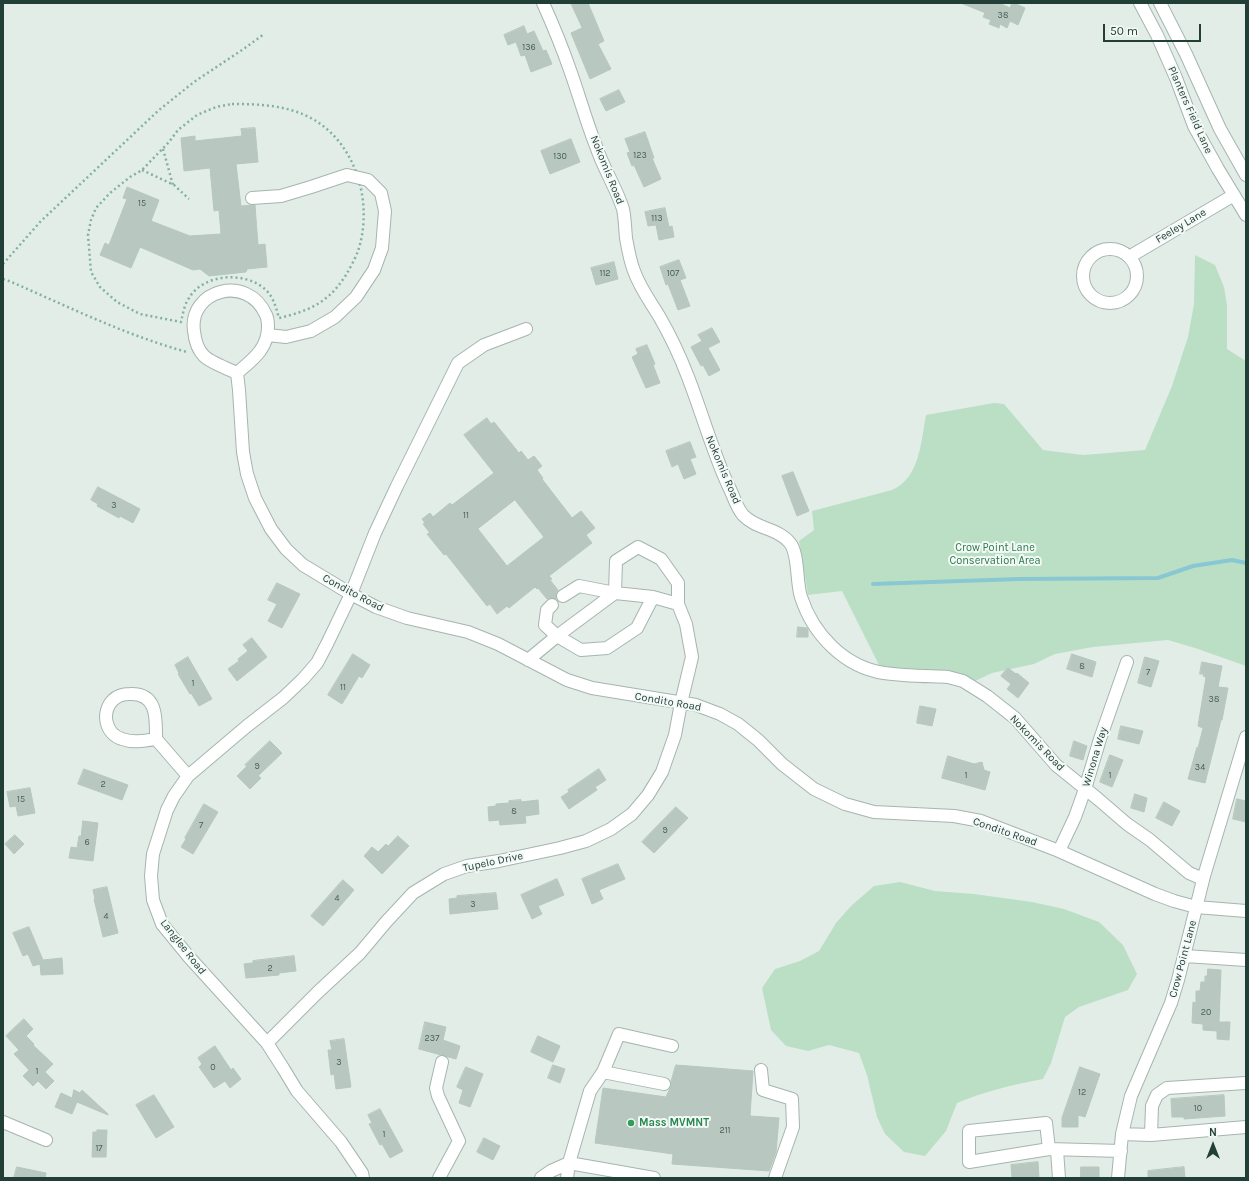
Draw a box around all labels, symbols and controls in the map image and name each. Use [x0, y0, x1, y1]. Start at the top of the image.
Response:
house number: 38 [998, 10, 1008, 20]
scale bar [1105, 16, 1203, 42]
text: 50 m [1110, 24, 1138, 38]
house number: 136 [522, 42, 536, 52]
street label: Planters Field Lane [1165, 64, 1215, 156]
street label: Nokomis Road [587, 134, 627, 206]
house number: 123 [633, 150, 647, 160]
house number: 130 [553, 151, 567, 161]
house number: 15 [138, 198, 146, 208]
street label: Feeley Lane [1153, 206, 1209, 246]
house number: 113 [651, 213, 663, 223]
house number: 112 [599, 268, 611, 278]
house number: 107 [667, 268, 679, 278]
street label: Nokomis Road [703, 434, 743, 506]
house number: 3 [111, 500, 117, 510]
house number: 11 [463, 510, 469, 520]
park label: Crow Point Lane Conservation Area [949, 541, 1041, 567]
street label: Condito Road [320, 571, 386, 615]
house number: 8 [1079, 661, 1085, 671]
house number: 7 [1146, 667, 1150, 677]
house number: 1 [192, 678, 194, 688]
house number: 11 [340, 682, 346, 692]
street label: Condito Road [634, 690, 702, 714]
house number: 38 [1209, 694, 1219, 704]
street label: Nokomis Road [1007, 712, 1067, 774]
street label: Winona Way [1080, 726, 1110, 788]
house number: 9 [254, 761, 260, 771]
house number: 34 [1195, 762, 1205, 772]
house number: 1 [965, 770, 967, 780]
house number: 1 [1109, 770, 1111, 780]
house number: 2 [100, 779, 106, 789]
house number: 15 [17, 794, 25, 804]
house number: 8 [511, 806, 517, 816]
street label: Condito Road [971, 815, 1039, 849]
house number: 7 [199, 820, 203, 830]
house number: 9 [662, 825, 668, 835]
house number: 6 [84, 837, 90, 847]
street label: Tupelo Drive [462, 849, 524, 875]
house number: 4 [334, 893, 340, 903]
house number: 3 [470, 899, 476, 909]
house number: 4 [103, 911, 109, 921]
street label: Langlee Road [157, 917, 209, 977]
street label: Crow Point Lane [1166, 919, 1200, 999]
house number: 2 [267, 963, 273, 973]
house number: 20 [1201, 1007, 1211, 1017]
house number: 237 [425, 1033, 439, 1043]
house number: 3 [336, 1057, 342, 1067]
house number: 0 [210, 1062, 216, 1072]
house number: 1 [36, 1066, 38, 1076]
house number: 12 [1078, 1087, 1086, 1097]
house number: 10 [1194, 1103, 1202, 1113]
place label: Mass MVMNT [639, 1116, 709, 1130]
marker: Mass MVMNT [626, 1118, 636, 1128]
house number: 211 [719, 1125, 731, 1135]
north arrow [1193, 1125, 1233, 1165]
text: N [1209, 1126, 1217, 1139]
house number: 1 [383, 1129, 385, 1139]
house number: 17 [95, 1143, 103, 1153]

